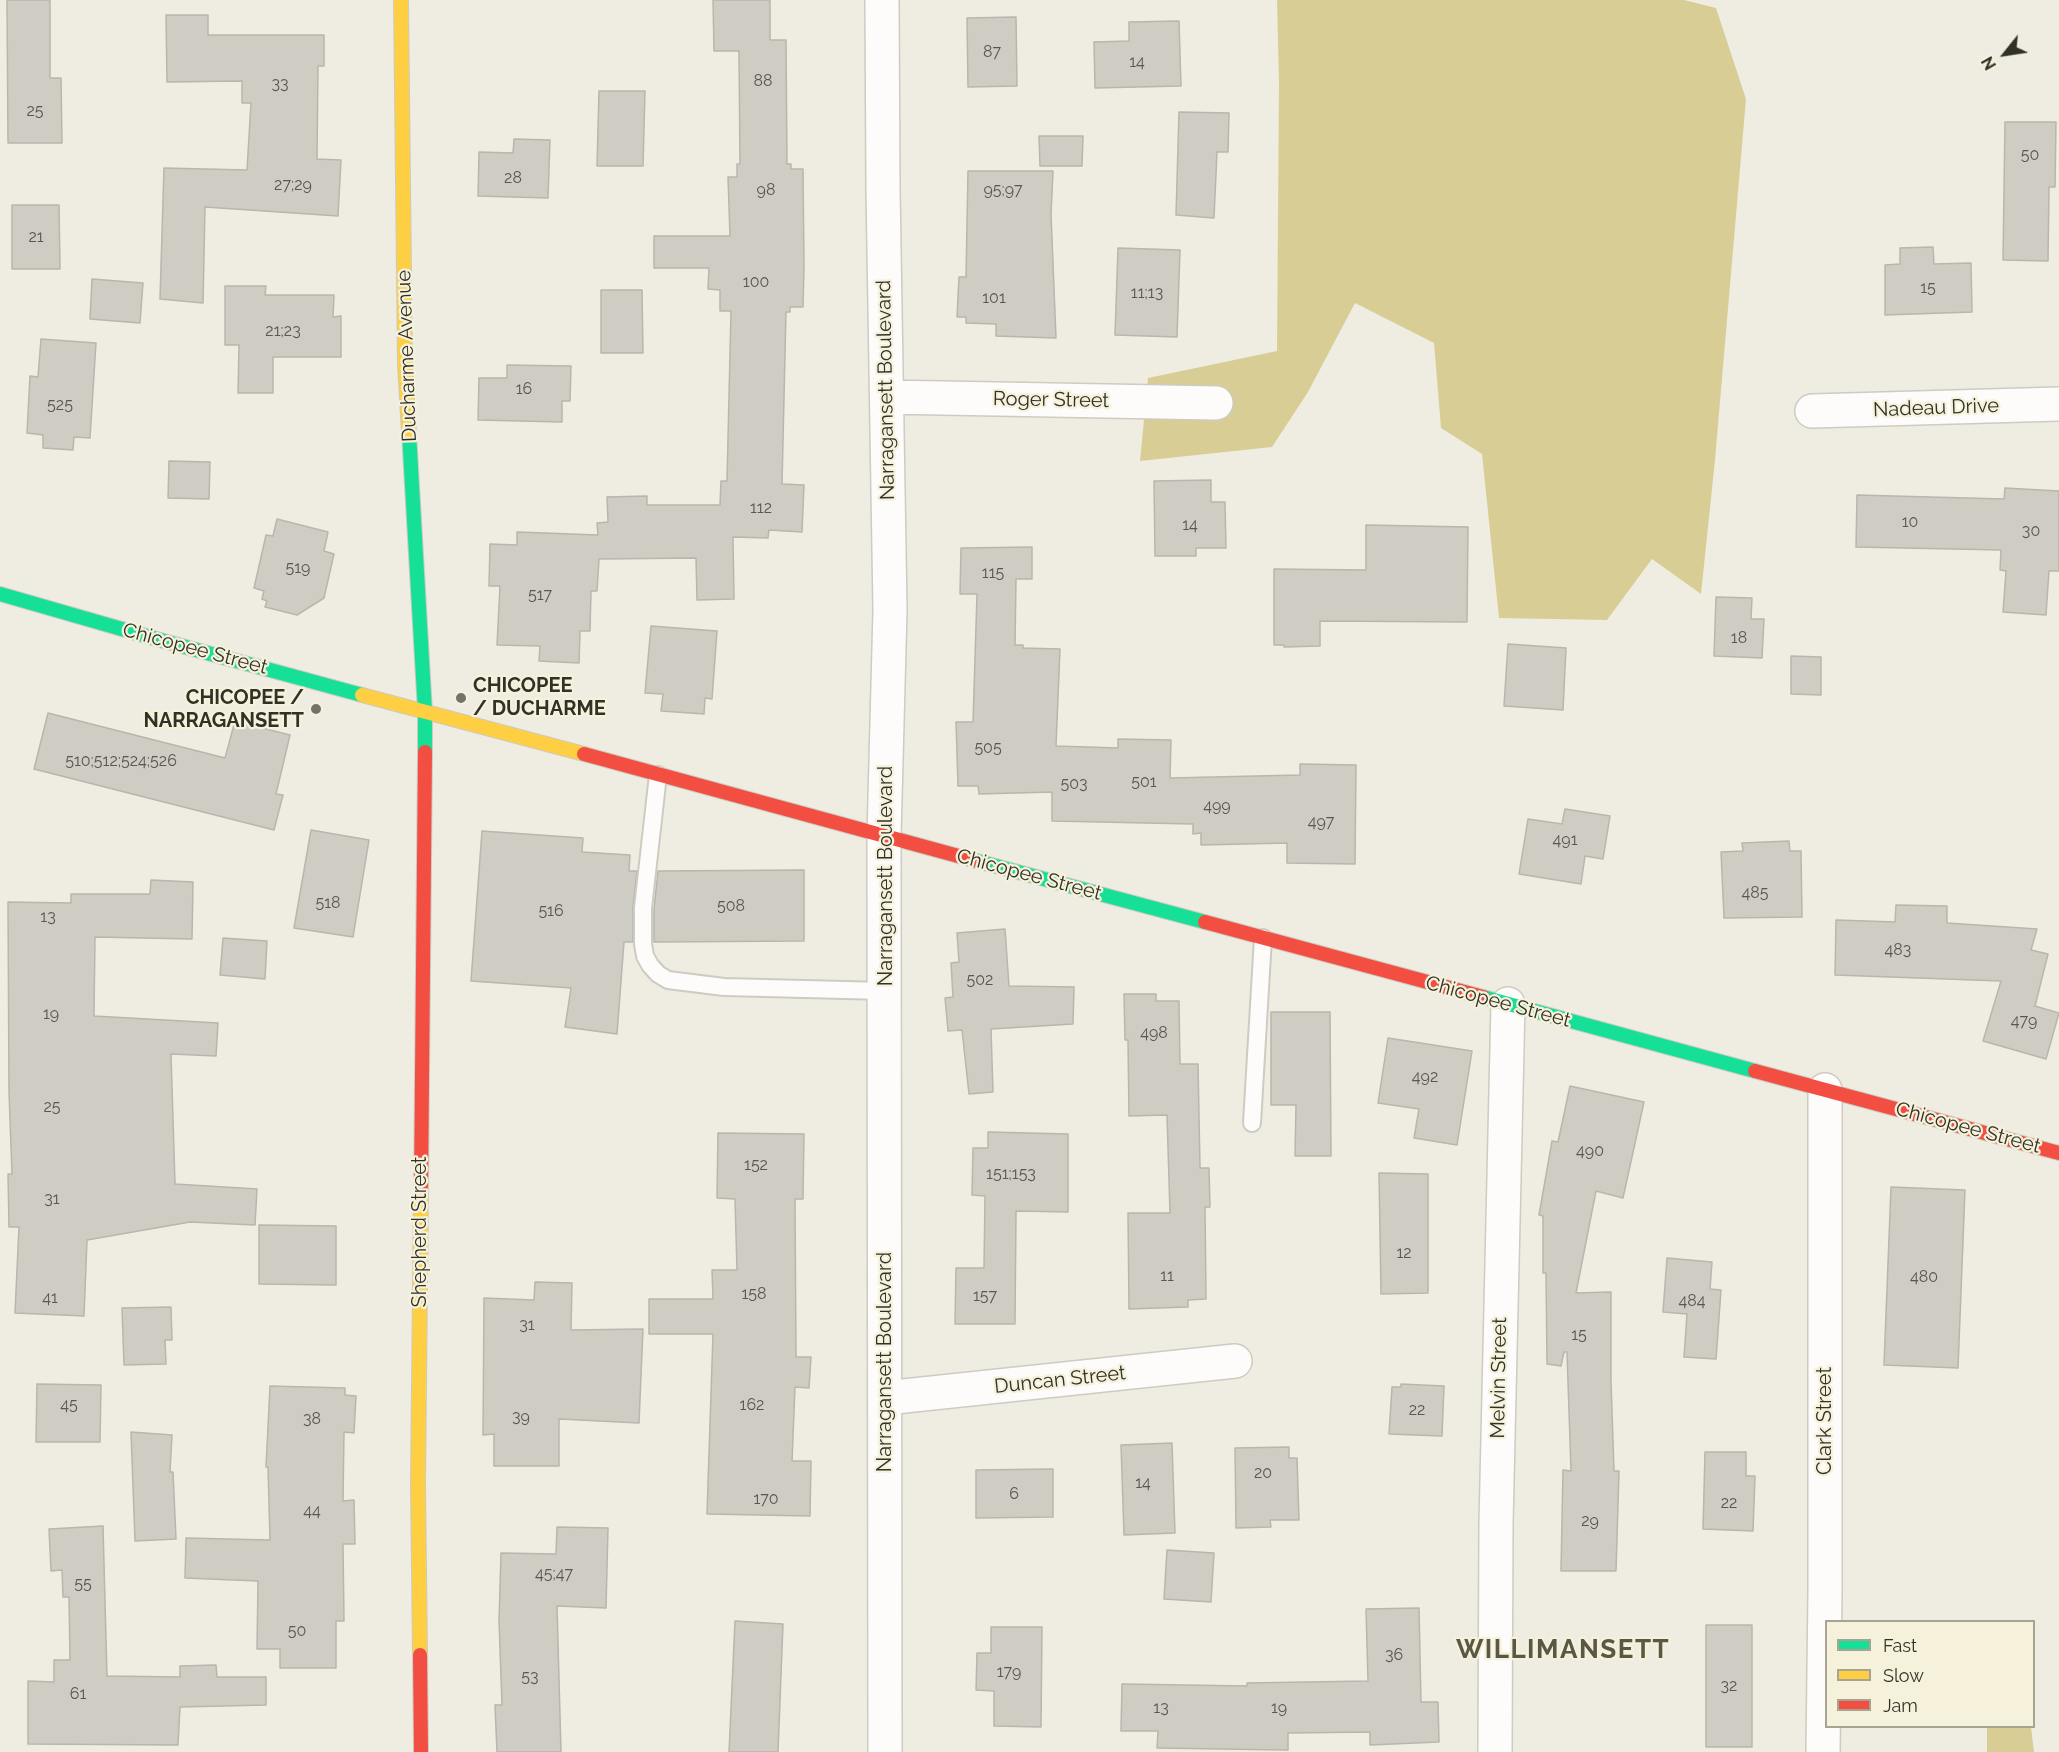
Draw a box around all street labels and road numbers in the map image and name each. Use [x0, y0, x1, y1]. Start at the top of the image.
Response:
street label: Ducharme Avenue [392, 270, 422, 442]
street label: Narragansett Boulevard [872, 280, 900, 500]
street label: Roger Street [993, 387, 1109, 413]
street label: Nadeau Drive [1873, 394, 1999, 422]
street label: Chicopee Street [120, 618, 270, 680]
street label: Narragansett Boulevard [874, 766, 898, 986]
street label: Chicopee Street [954, 844, 1104, 906]
street label: Chicopee Street [1423, 971, 1573, 1033]
street label: Chicopee Street [1893, 1097, 2043, 1159]
street label: Shepherd Street [408, 1156, 432, 1308]
street label: Narragansett Boulevard [873, 1252, 897, 1472]
street label: Melvin Street [1486, 1317, 1512, 1439]
street label: Duncan Street [993, 1361, 1127, 1399]
street label: Clark Street [1813, 1367, 1837, 1475]

